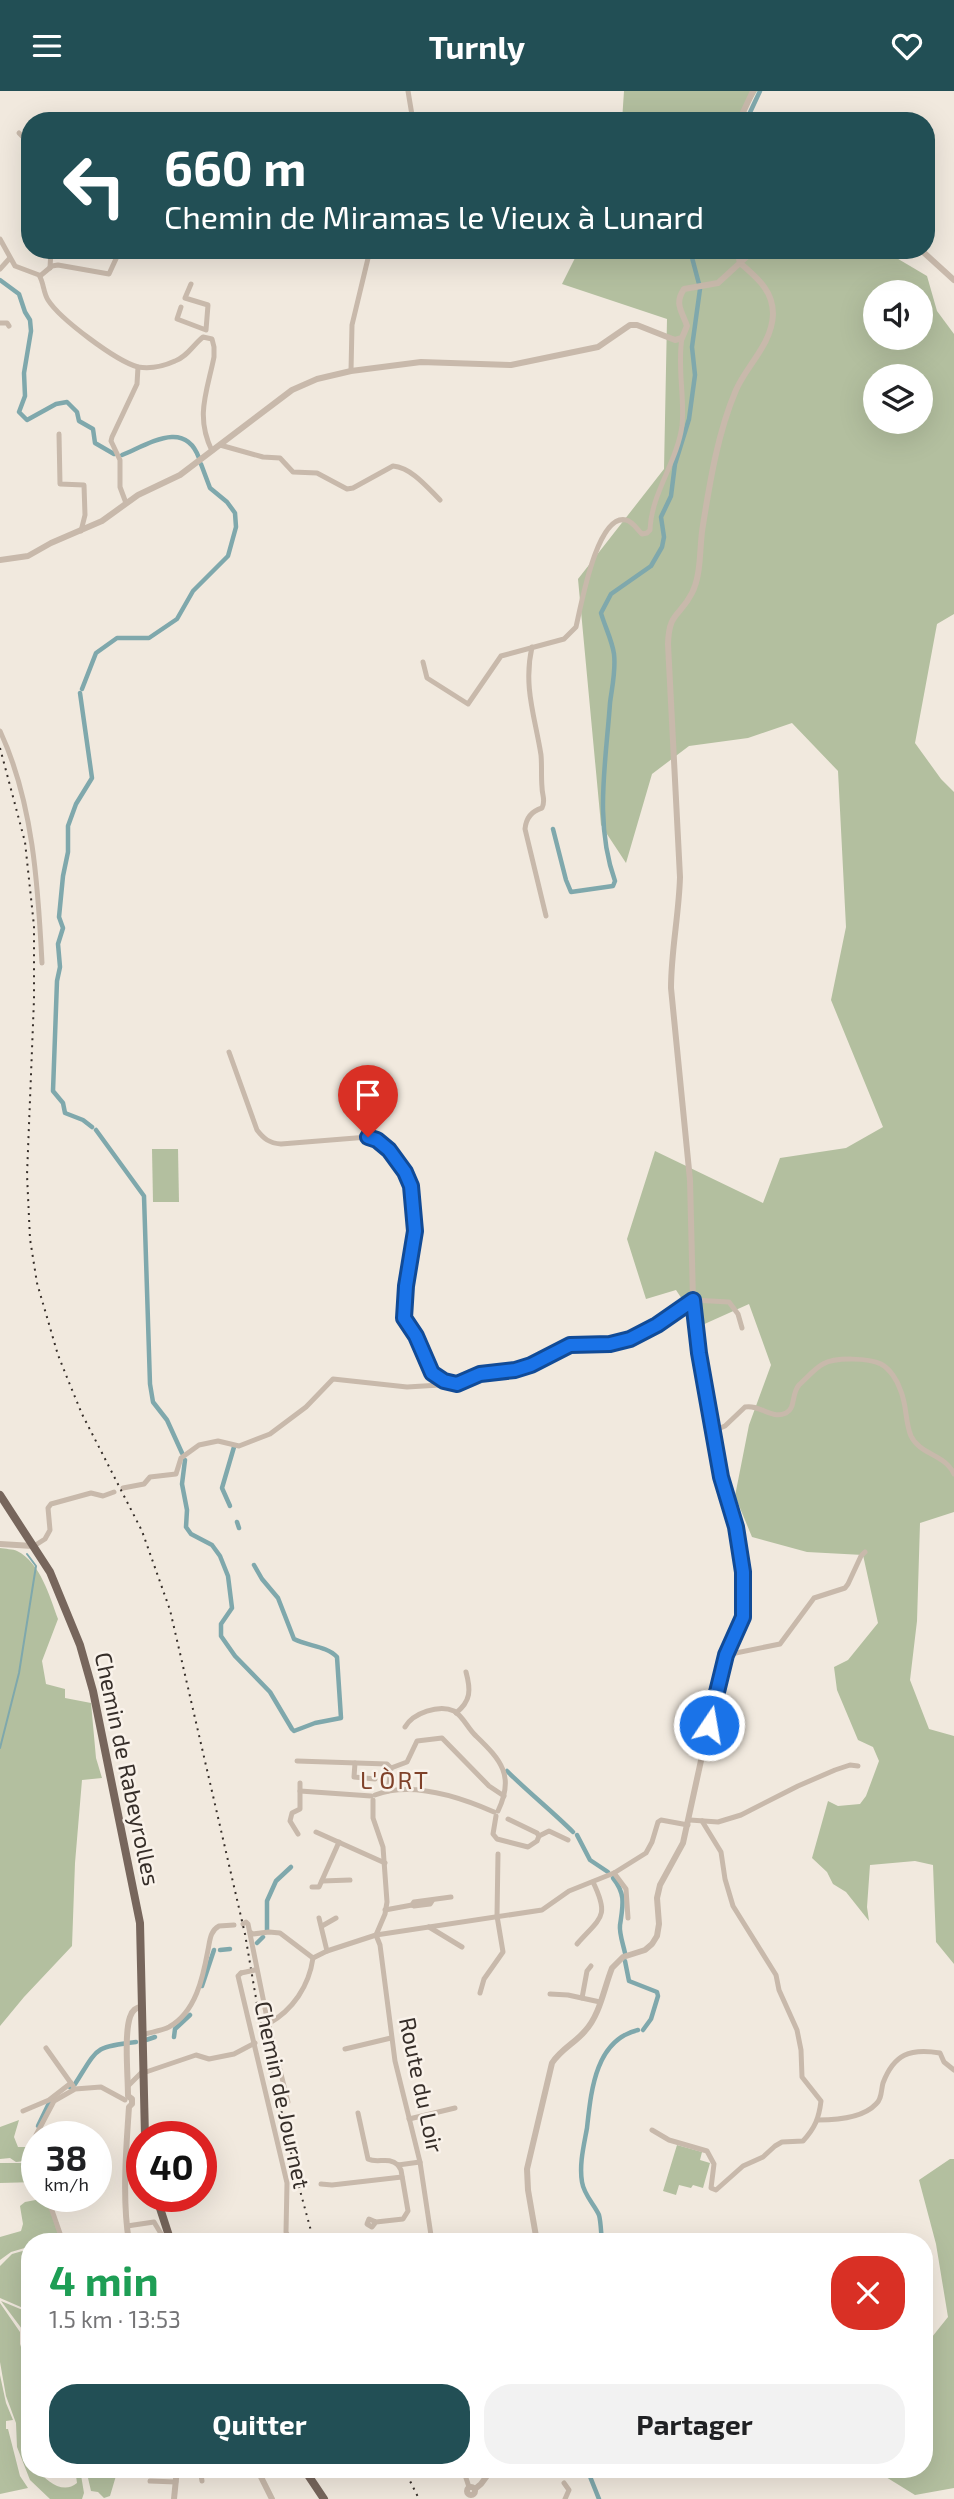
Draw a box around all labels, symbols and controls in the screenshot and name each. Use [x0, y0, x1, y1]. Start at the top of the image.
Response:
icon: menu [28, 27, 66, 65]
text: Turnly [429, 27, 525, 65]
icon: heart [888, 27, 926, 65]
text: 660 m [164, 137, 307, 196]
icon: left [49, 140, 140, 231]
text: Chemin de Miramas le Vieux à Lunard [164, 197, 704, 235]
map controls [863, 280, 933, 434]
button: sound [863, 280, 933, 350]
button: layers [863, 364, 933, 434]
pin [338, 1065, 398, 1137]
icon: arrive [349, 1076, 387, 1114]
street label: Chemin de Rabeyrolles [90, 1650, 166, 1888]
position arrow [672, 1688, 746, 1762]
district label: L'ÒRT [360, 1765, 430, 1794]
street label: Chemin de Journet [249, 1998, 317, 2191]
street label: Route du Loir [394, 2015, 450, 2155]
speed limit sign: 40 [126, 2121, 217, 2212]
text: 38 [46, 2136, 87, 2178]
text: km/h [44, 2173, 89, 2195]
text: 4 min [49, 2254, 159, 2304]
button: close [831, 2256, 905, 2330]
text: 1.5 km · 13:53 [49, 2305, 181, 2333]
button: Quitter [49, 2384, 470, 2464]
button: Partager [484, 2384, 905, 2464]

